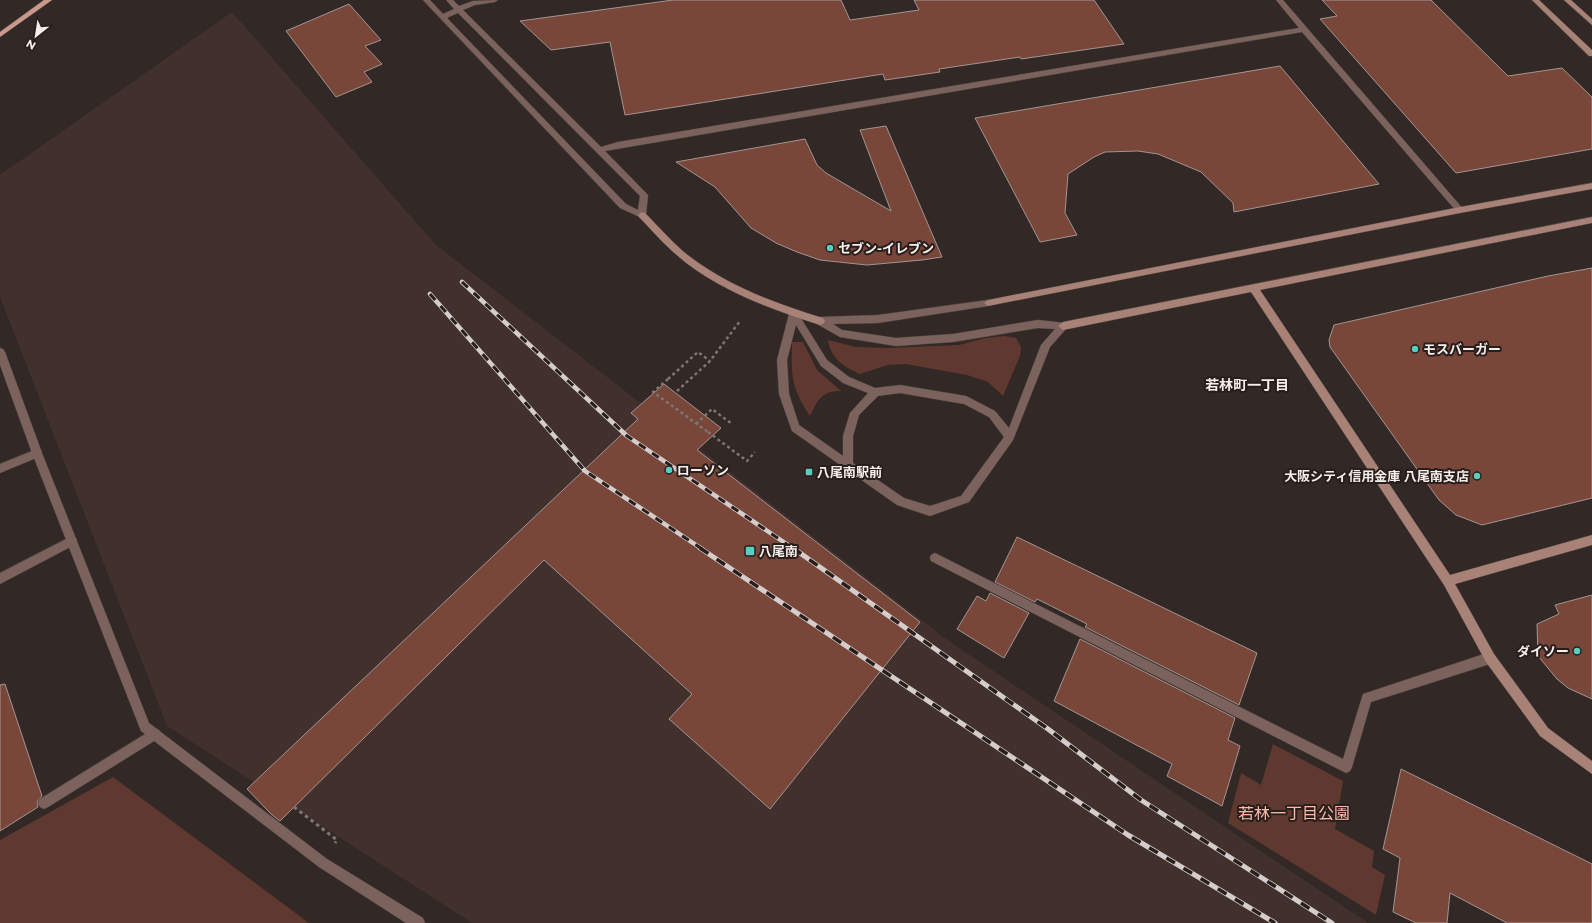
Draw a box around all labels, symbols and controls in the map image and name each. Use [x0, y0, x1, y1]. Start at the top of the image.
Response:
north arrow [16, 16, 56, 56]
text: N [24, 36, 38, 53]
place label: セブン-イレブン [838, 240, 934, 256]
marker: セブン-イレブン [825, 243, 835, 253]
place label: モスバーガー [1423, 341, 1501, 357]
marker: モスバーガー [1410, 344, 1420, 354]
district label: 若林町一丁目 [1205, 376, 1289, 394]
place label: ローソン [677, 462, 729, 478]
place label: 八尾南駅前 [817, 464, 882, 480]
marker: ローソン [664, 465, 674, 475]
marker: 八尾南駅前 [804, 467, 814, 477]
place label: 大阪シティ信用金庫 八尾南支店 [1284, 468, 1469, 484]
marker: 大阪シティ信用金庫 八尾南支店 [1472, 471, 1482, 481]
place label: 八尾南 [759, 543, 798, 559]
marker: 八尾南 [744, 545, 756, 557]
place label: ダイソー [1517, 643, 1569, 659]
marker: ダイソー [1572, 646, 1582, 656]
park label: 若林一丁目公園 [1238, 804, 1350, 823]

